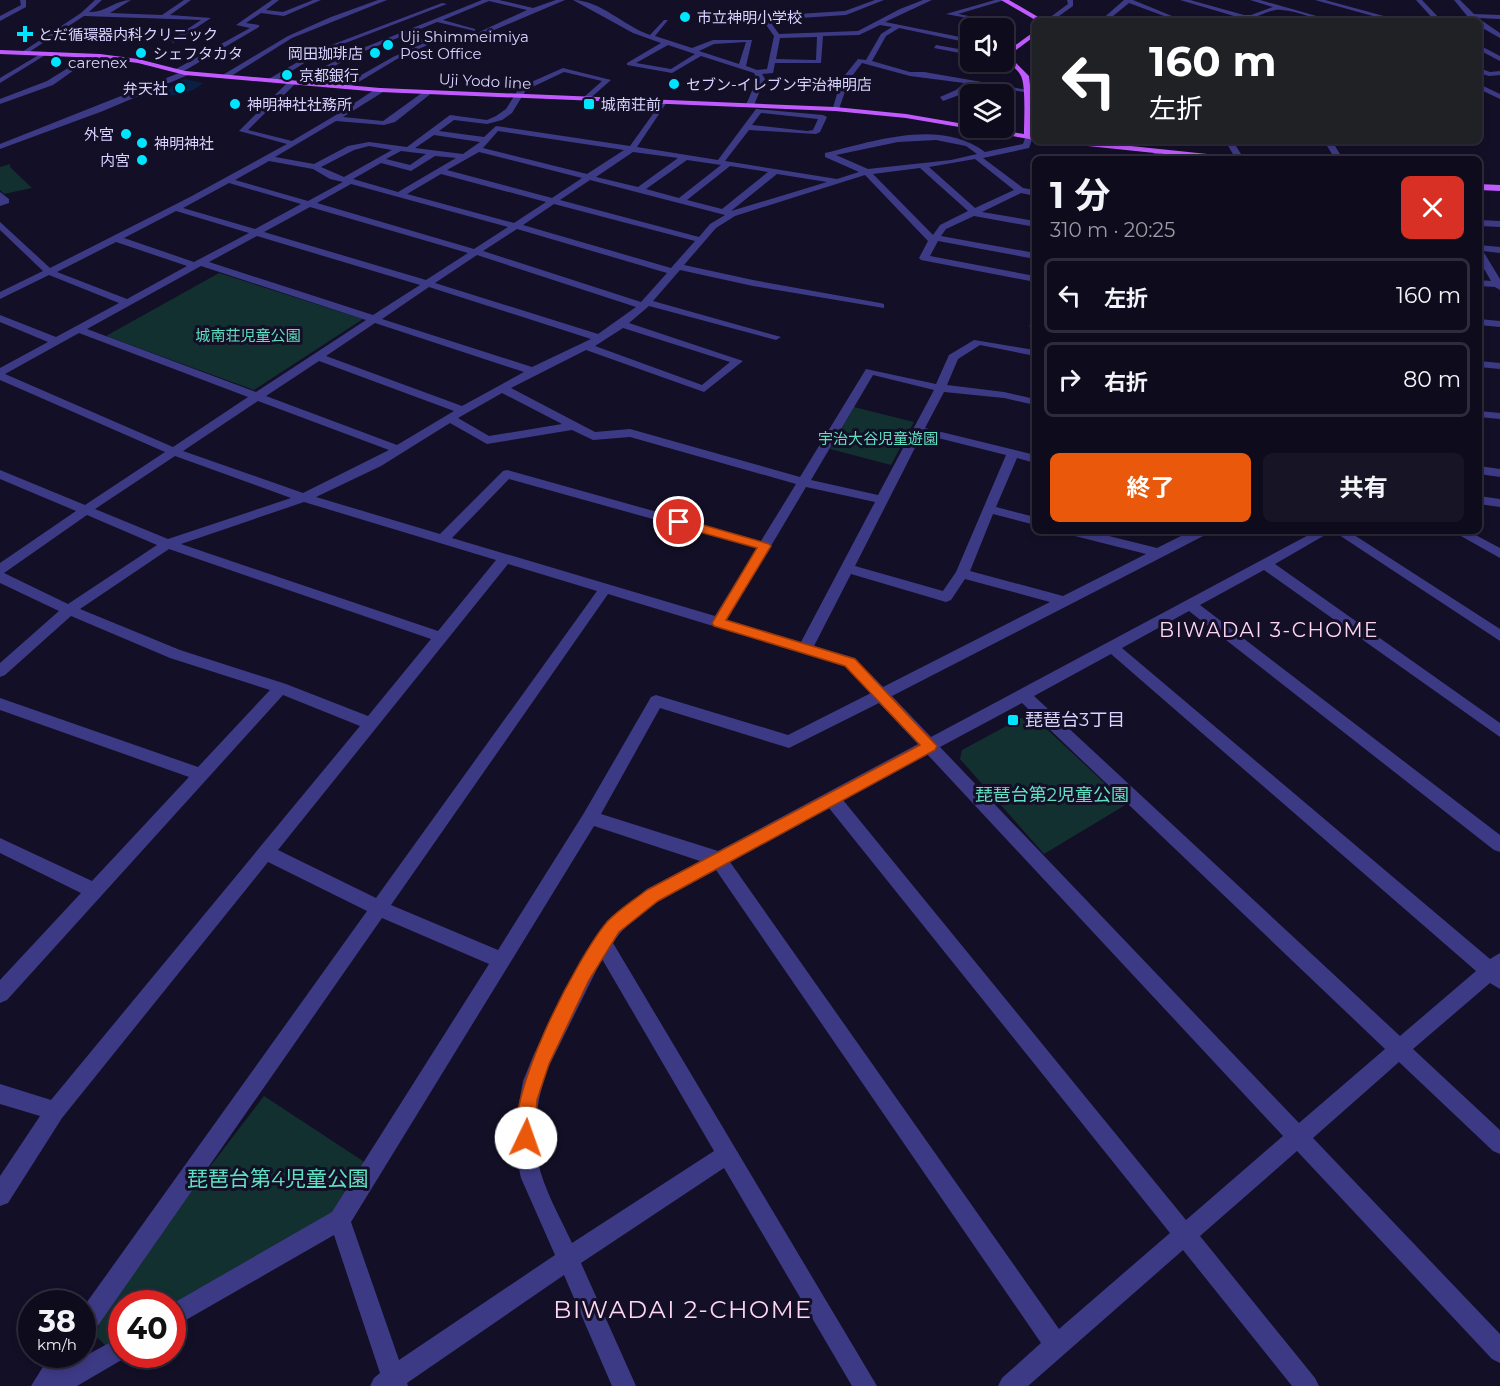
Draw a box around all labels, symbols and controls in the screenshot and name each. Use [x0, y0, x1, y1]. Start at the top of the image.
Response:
place label: 市立神明小学校 [697, 8, 802, 27]
marker: 市立神明小学校 [678, 10, 692, 24]
map controls [960, 18, 1014, 138]
button: sound [960, 18, 1014, 72]
marker: とだ循環器内科クリニック [16, 25, 34, 43]
place label: とだ循環器内科クリニック [38, 25, 218, 44]
place label: Uji Shimmeimiya Post Office [400, 27, 529, 63]
text: 160 m [1149, 35, 1277, 87]
marker: Uji Shimmeimiya Post Office [381, 38, 395, 52]
icon: left [1050, 42, 1128, 120]
place label: シェフタカタ [153, 44, 243, 63]
place label: 岡田珈琲店 [288, 44, 363, 63]
marker: シェフタカタ [134, 46, 148, 60]
marker: 岡田珈琲店 [368, 46, 382, 60]
place label: carenex [68, 53, 127, 72]
marker: carenex [49, 55, 63, 69]
place label: 京都銀行 [299, 66, 359, 85]
marker: 京都銀行 [280, 68, 294, 82]
street label: Uji Yodo line [438, 69, 532, 93]
place label: セブン-イレブン宇治神明店 [686, 75, 872, 94]
marker: セブン-イレブン宇治神明店 [667, 77, 681, 91]
place label: 弁天社 [123, 79, 168, 98]
marker: 弁天社 [173, 81, 187, 95]
button: layers [960, 84, 1014, 138]
text: 左折 [1149, 92, 1203, 125]
place label: 神明神社社務所 [247, 95, 352, 114]
place label: 城南荘前 [601, 95, 661, 114]
marker: 神明神社社務所 [228, 97, 242, 111]
marker: 城南荘前 [582, 97, 596, 111]
place label: 外宮 [84, 125, 114, 144]
marker: 外宮 [119, 127, 133, 141]
place label: 神明神社 [154, 134, 214, 153]
marker: 神明神社 [135, 136, 149, 150]
place label: 内宮 [100, 151, 130, 170]
marker: 内宮 [135, 153, 149, 167]
text: 1 分 [1050, 173, 1110, 217]
button: close [1401, 176, 1464, 239]
text: 310 m · 20:25 [1050, 218, 1175, 242]
icon: left [1053, 279, 1086, 312]
text: 160 m [1396, 282, 1461, 309]
text: 左折 [1104, 285, 1148, 312]
park label: 城南荘児童公園 [195, 326, 301, 345]
icon: right [1053, 363, 1086, 396]
text: 80 m [1403, 366, 1461, 393]
text: 右折 [1104, 369, 1148, 396]
park label: 宇治大谷児童遊園 [818, 429, 938, 448]
button: 終了 [1050, 453, 1251, 522]
button: 共有 [1263, 453, 1464, 522]
pin [653, 496, 704, 547]
icon: arrive [662, 505, 695, 538]
district label: BIWADAI 3-CHOME [1159, 618, 1379, 642]
place label: 琵琶台3丁目 [1025, 709, 1125, 731]
marker: 琵琶台3丁目 [1006, 713, 1020, 727]
park label: 琵琶台第2児童公園 [975, 784, 1129, 806]
position arrow [494, 1106, 558, 1170]
park label: 琵琶台第4児童公園 [187, 1166, 369, 1191]
speed limit sign: 40 [108, 1290, 186, 1368]
district label: BIWADAI 2-CHOME [553, 1295, 813, 1324]
text: 38 [38, 1303, 76, 1340]
text: km/h [37, 1335, 77, 1354]

